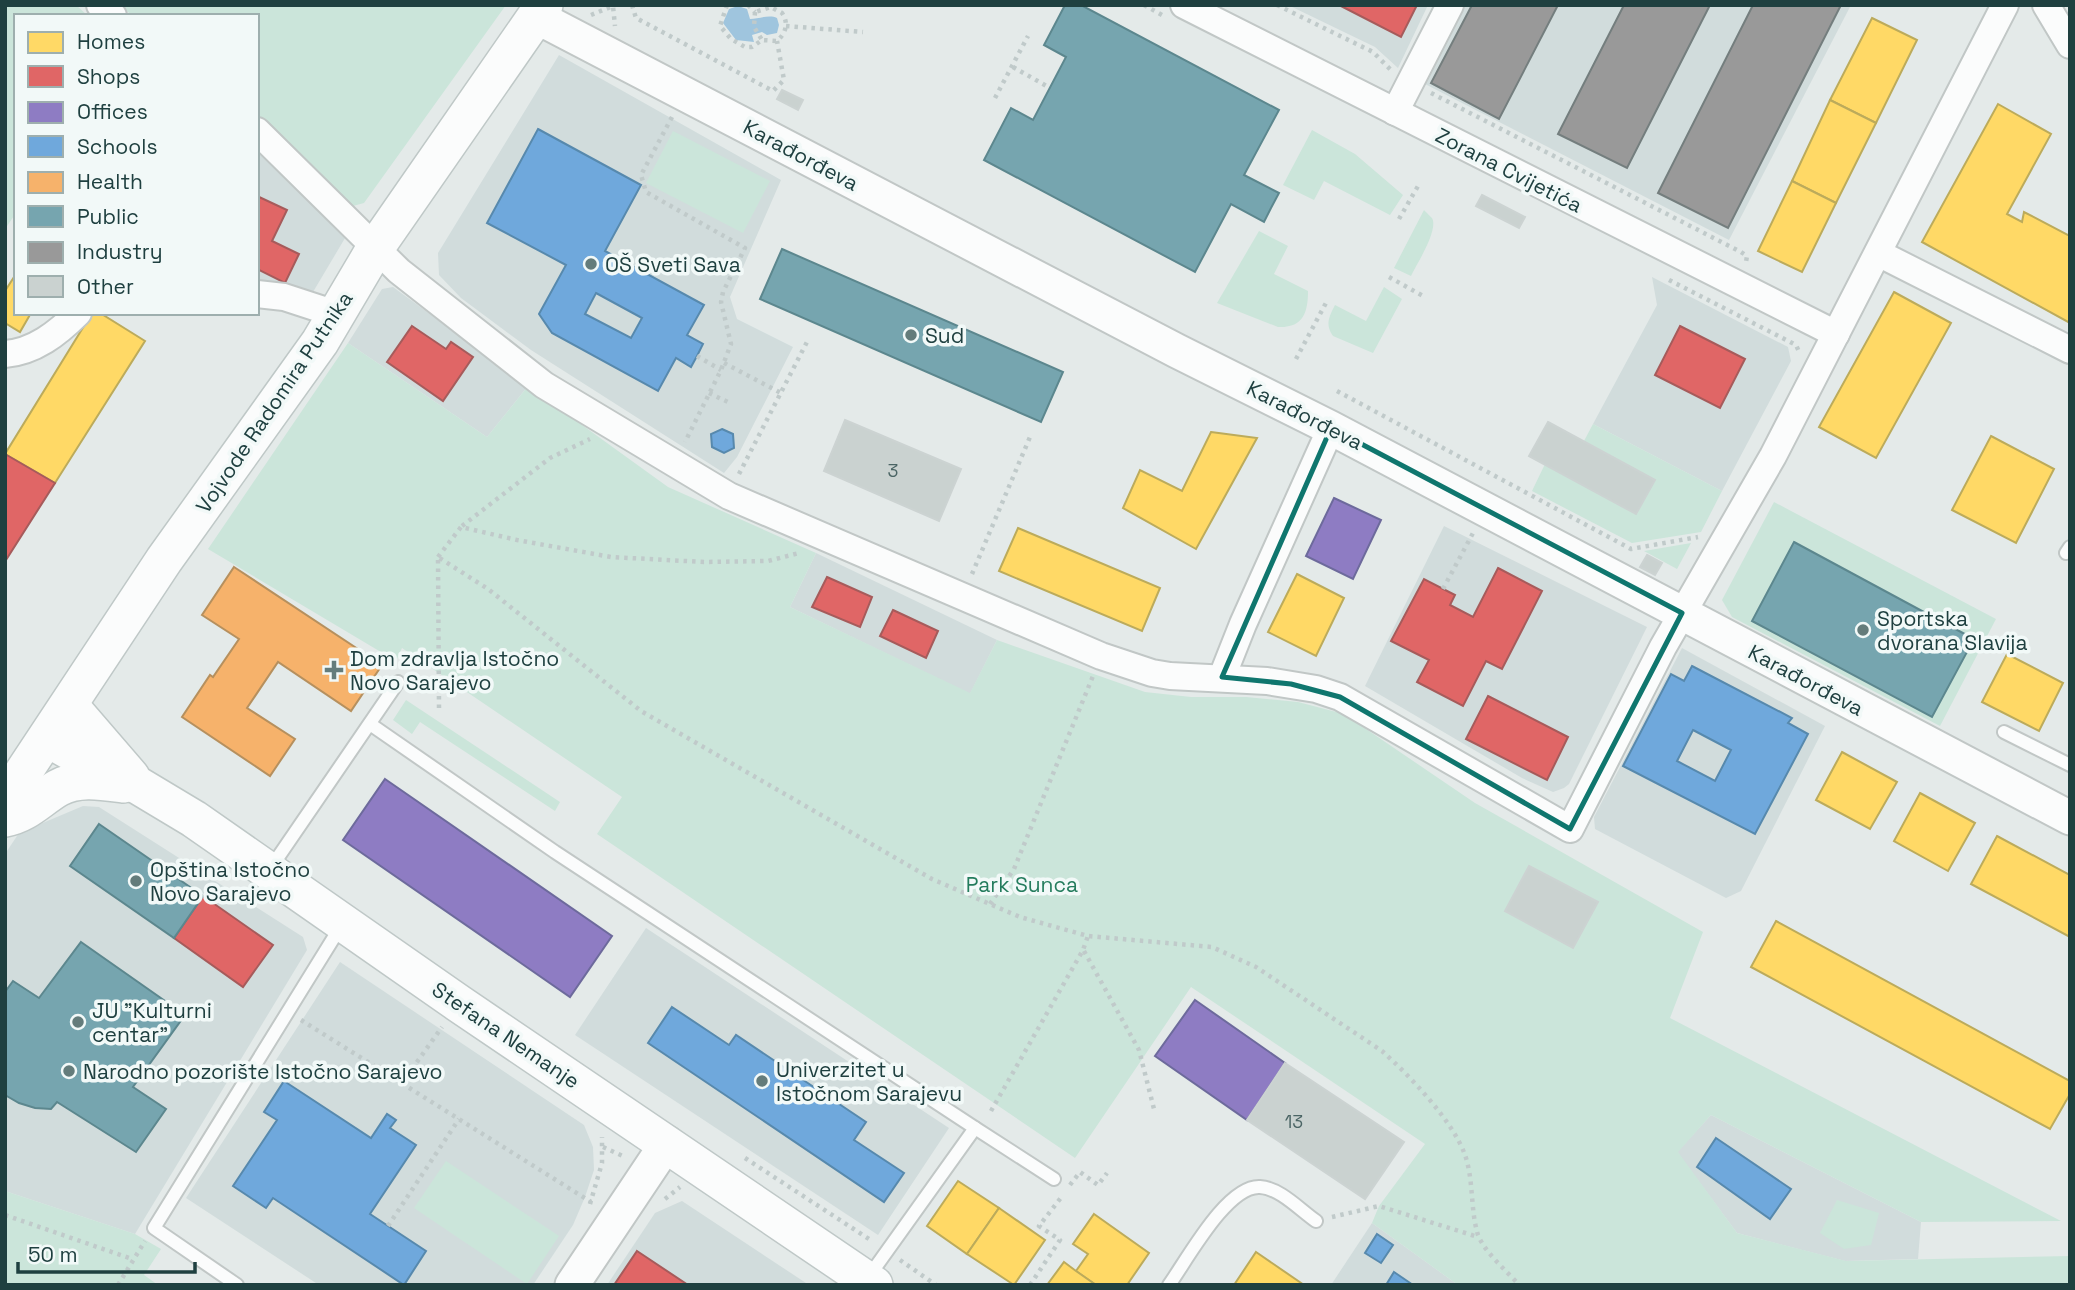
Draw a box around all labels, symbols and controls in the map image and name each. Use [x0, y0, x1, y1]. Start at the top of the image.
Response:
legend [14, 14, 259, 315]
text: Homes [77, 28, 145, 55]
text: Shops [77, 63, 140, 90]
text: Offices [77, 98, 148, 125]
street label: Karađorđeva [739, 113, 863, 197]
street label: Zorana Cvijetića [1431, 121, 1587, 219]
text: Schools [77, 133, 157, 160]
text: Health [77, 168, 143, 195]
text: Public [77, 203, 139, 230]
text: Industry [77, 238, 163, 265]
place label: OŠ Sveti Sava [605, 251, 741, 278]
marker: OŠ Sveti Sava [583, 256, 599, 272]
text: Other [77, 273, 134, 300]
street label: Vojvode Radomira Putnika [190, 286, 358, 518]
place label: Sud [925, 322, 964, 349]
marker: Sud [903, 327, 919, 343]
street label: Karađorđeva [1242, 374, 1368, 456]
house number: 3 [888, 459, 898, 482]
place label: Sportska dvorana Slavija [1877, 605, 2028, 656]
marker: Sportska dvorana Slavija [1855, 622, 1871, 638]
street label: Karađorđeva [1744, 638, 1868, 722]
place label: Dom zdravlja Istočno Novo Sarajevo [350, 645, 559, 696]
marker: Dom zdravlja Istočno Novo Sarajevo [324, 660, 344, 680]
place label: Opština Istočno Novo Sarajevo [150, 856, 310, 907]
park label: Park Sunca [966, 871, 1078, 898]
marker: Opština Istočno Novo Sarajevo [128, 873, 144, 889]
street label: Stefana Nemanje [427, 976, 585, 1094]
place label: JU "Kulturni centar" [92, 997, 212, 1048]
marker: JU "Kulturni centar" [70, 1014, 86, 1030]
place label: Univerzitet u Istočnom Sarajevu [776, 1056, 962, 1107]
place label: Narodno pozorište Istočno Sarajevo [83, 1058, 443, 1085]
marker: Narodno pozorište Istočno Sarajevo [61, 1063, 77, 1079]
marker: Univerzitet u Istočnom Sarajevu [754, 1073, 770, 1089]
house number: 13 [1285, 1110, 1303, 1133]
scale bar [18, 1230, 194, 1274]
text: 50 m [28, 1241, 78, 1268]

